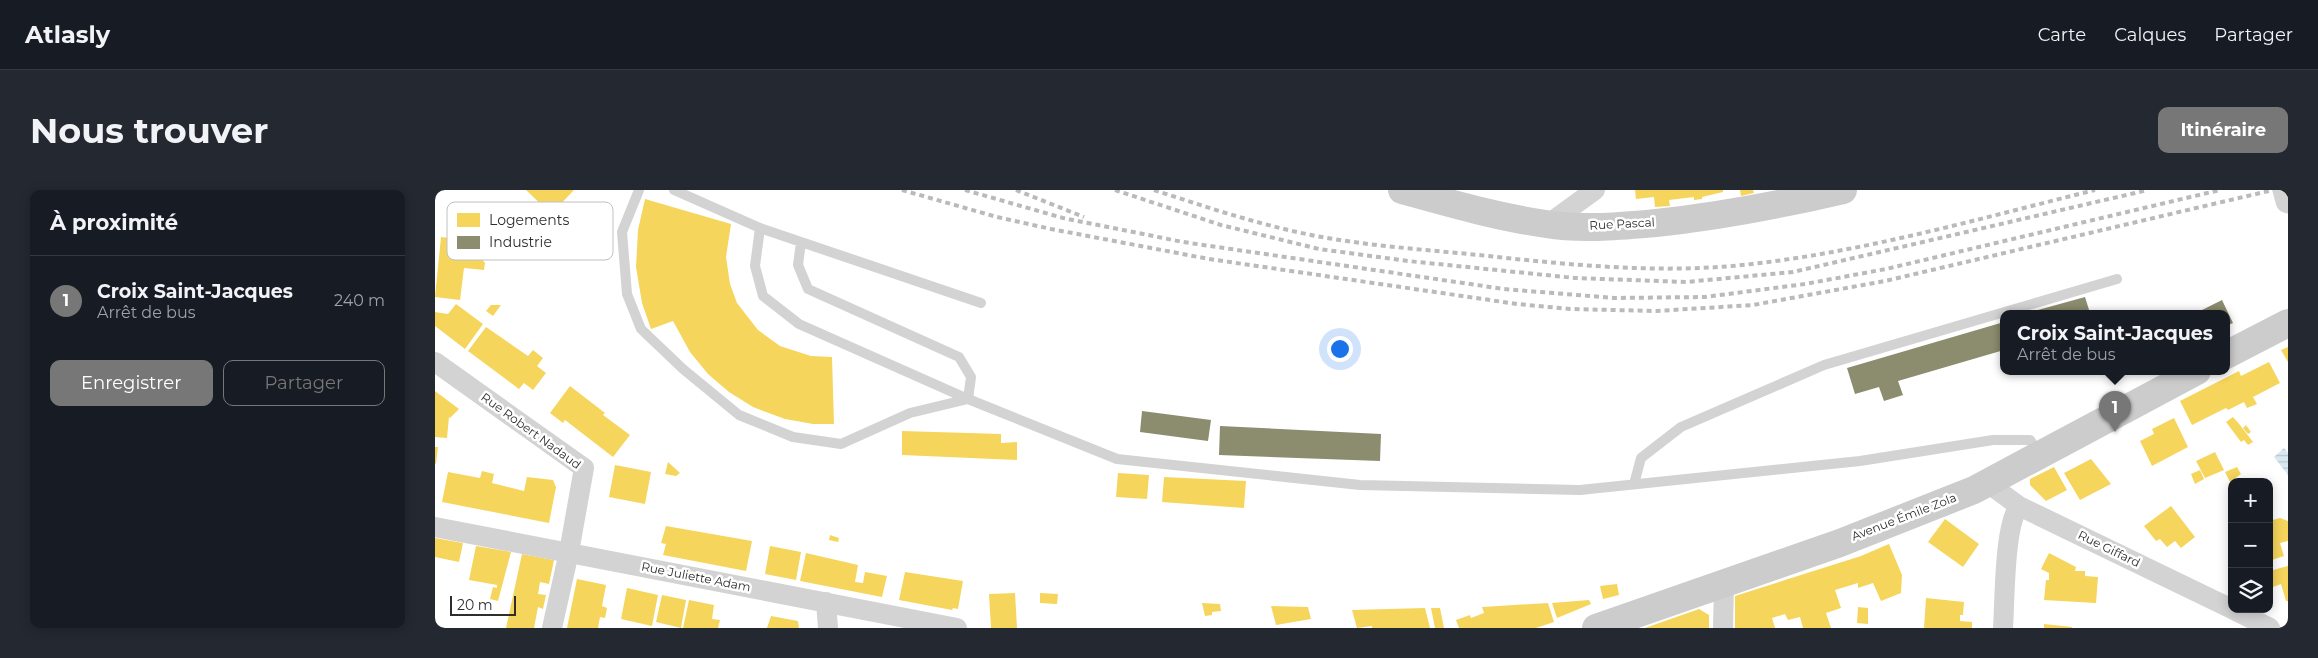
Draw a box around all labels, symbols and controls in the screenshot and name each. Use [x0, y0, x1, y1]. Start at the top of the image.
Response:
text: Atlasly [25, 20, 110, 49]
text: Carte [2038, 24, 2086, 46]
text: Calques [2114, 24, 2186, 46]
text: Partager [2214, 24, 2293, 46]
button: Itinéraire [2158, 107, 2288, 153]
text: Nous trouver [30, 109, 268, 152]
legend [447, 202, 613, 260]
text: À proximité [50, 210, 178, 235]
text: Logements [489, 211, 569, 229]
street label: Rue Pascal [1589, 214, 1655, 233]
text: Industrie [489, 233, 552, 251]
text: Croix Saint-Jacques [97, 280, 293, 303]
text: 1 [63, 291, 69, 310]
text: 240 m [334, 291, 385, 310]
text: Arrêt de bus [97, 303, 195, 322]
popup [2000, 310, 2230, 375]
text: Croix Saint-Jacques [2017, 322, 2213, 345]
your location [1327, 336, 1353, 362]
text: Arrêt de bus [2017, 345, 2116, 364]
button: Enregistrer [50, 360, 213, 406]
button: Partager [223, 360, 385, 406]
street label: Rue Robert Nadaud [478, 389, 584, 472]
pin: 1 [2099, 391, 2131, 432]
map controls [2228, 478, 2273, 613]
button: + [2228, 478, 2273, 523]
street label: Avenue Émile Zola [1849, 490, 1959, 544]
button: − [2228, 523, 2273, 568]
street label: Rue Giffard [2076, 527, 2143, 570]
street label: Rue Juliette Adam [640, 559, 752, 594]
button: layers [2228, 568, 2273, 613]
scale bar [450, 593, 516, 616]
text: 20 m [457, 596, 493, 614]

